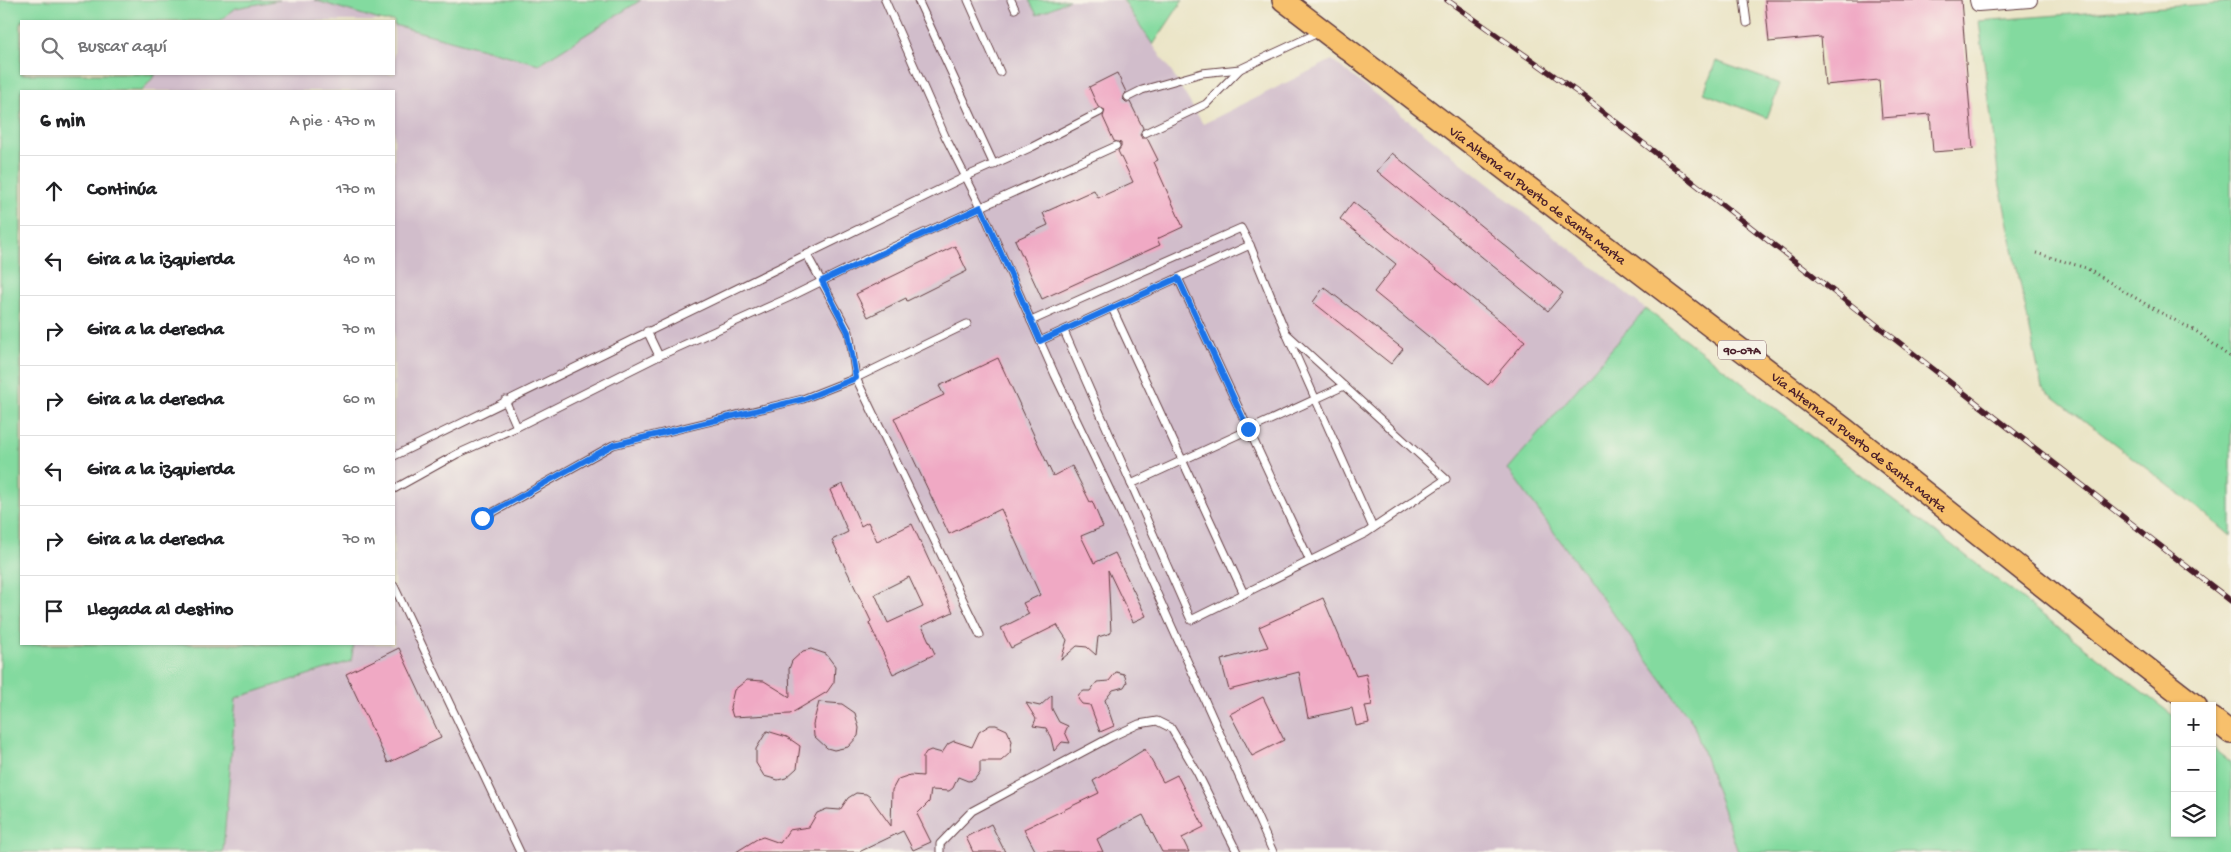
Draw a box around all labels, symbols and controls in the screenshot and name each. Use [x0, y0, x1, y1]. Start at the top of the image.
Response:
search box [20, 20, 395, 75]
icon: search [38, 34, 66, 62]
text: Buscar aquí [78, 36, 167, 59]
text: 6 min [40, 110, 85, 135]
text: A pie · 470 m [289, 113, 375, 132]
street label: Vía Alterna al Puerto de Santa Marta [1444, 123, 1630, 271]
icon: ahead [40, 177, 68, 205]
text: Continúa [87, 179, 157, 202]
text: 170 m [336, 181, 375, 200]
icon: left [40, 247, 68, 275]
text: Gira a la izquierda [87, 249, 234, 272]
text: 40 m [343, 251, 375, 270]
icon: right [40, 317, 68, 345]
text: Gira a la derecha [87, 319, 224, 342]
text: 70 m [342, 321, 375, 340]
road number: 90-07A [1718, 340, 1766, 360]
street label: Vía Alterna al Puerto de Santa Marta [1766, 369, 1950, 518]
icon: right [40, 387, 68, 415]
text: Gira a la derecha [87, 389, 224, 412]
text: 60 m [343, 391, 375, 410]
route end [1237, 418, 1260, 441]
icon: left [40, 457, 68, 485]
text: Gira a la izquierda [87, 459, 234, 482]
text: 60 m [343, 461, 375, 480]
route start [471, 507, 494, 530]
icon: right [40, 527, 68, 555]
text: Gira a la derecha [87, 529, 224, 552]
text: 70 m [342, 531, 375, 550]
icon: arrive [40, 597, 68, 625]
text: Llegada al destino [87, 599, 233, 622]
map controls [2171, 702, 2216, 837]
button: + [2171, 702, 2216, 747]
button: − [2171, 747, 2216, 792]
button: layers [2171, 792, 2216, 837]

